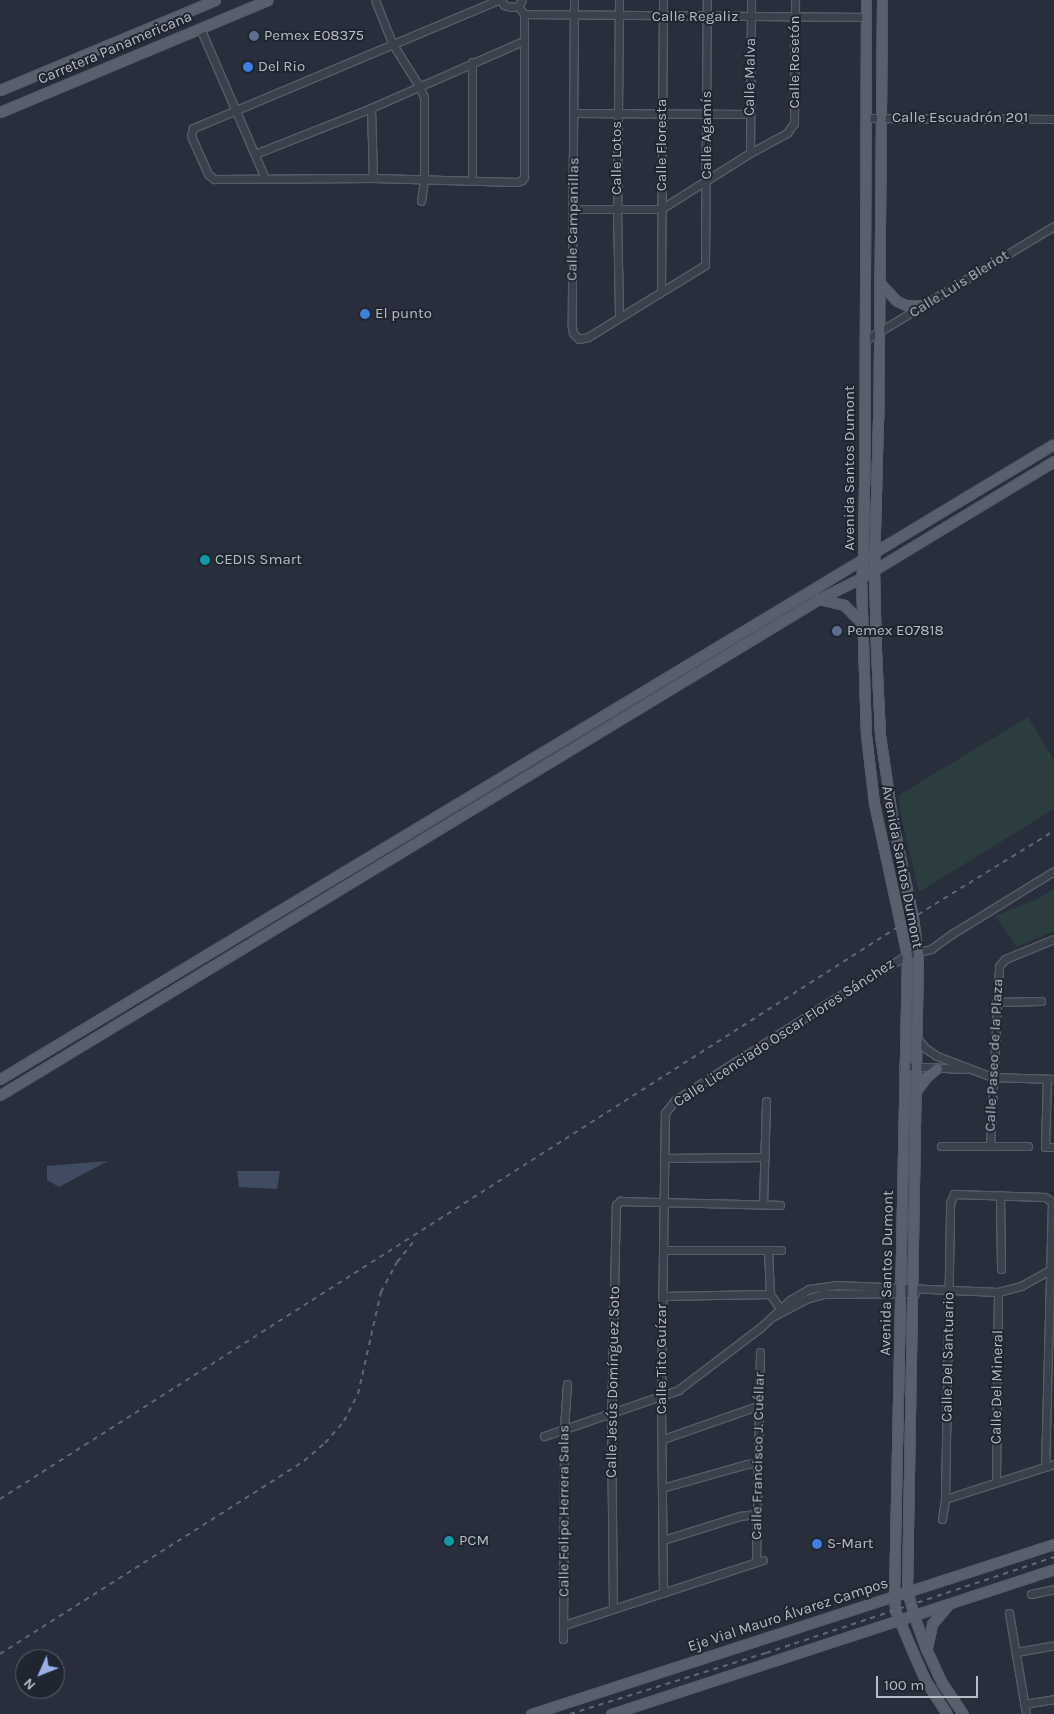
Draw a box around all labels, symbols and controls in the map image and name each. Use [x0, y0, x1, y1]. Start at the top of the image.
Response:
street label: Carretera Panamericana [35, 7, 195, 89]
street label: Calle Regaliz [652, 8, 738, 26]
street label: Calle Rosetón [786, 16, 804, 108]
place label: Pemex E08375 [264, 27, 364, 45]
marker: Pemex E08375 [248, 30, 260, 42]
street label: Calle Malva [740, 38, 760, 116]
place label: Del Rio [258, 58, 305, 76]
marker: Del Rio [242, 61, 254, 73]
street label: Calle Agamís [698, 91, 716, 179]
street label: Calle Floresta [653, 99, 671, 191]
street label: Calle Escuadrón 201 [892, 109, 1028, 127]
street label: Calle Lotos [608, 121, 626, 195]
street label: Calle Campanillas [563, 157, 583, 281]
street label: Calle Luis Bleriot [906, 246, 1012, 322]
place label: El punto [375, 305, 432, 323]
marker: El punto [359, 308, 371, 320]
street label: Avenida Santos Dumont [841, 385, 859, 551]
place label: CEDIS Smart [215, 551, 302, 569]
marker: CEDIS Smart [199, 554, 211, 566]
place label: Pemex E07818 [847, 622, 944, 640]
marker: Pemex E07818 [831, 625, 843, 637]
street label: Avenida Santos Dumont [877, 784, 927, 950]
street label: Calle Licenciado Oscar Flores Sánchez [670, 955, 898, 1111]
street label: Calle Paseo de la Plaza [981, 978, 1007, 1132]
street label: Avenida Santos Dumont [877, 1190, 897, 1356]
street label: Calle Jesús Domínguez Soto [602, 1286, 624, 1478]
street label: Calle Del Santuario [938, 1292, 958, 1422]
street label: Calle Tito Guízar [653, 1304, 671, 1414]
street label: Calle Del Mineral [987, 1330, 1007, 1444]
street label: Calle Francisco J. Cuéllar [748, 1372, 768, 1540]
street label: Calle Felipe Herrera Salas [555, 1425, 573, 1597]
place label: PCM [459, 1532, 489, 1550]
marker: PCM [443, 1535, 455, 1547]
place label: S-Mart [827, 1535, 873, 1553]
marker: S-Mart [811, 1538, 823, 1550]
street label: Eje Vial Mauro Álvarez Campos [686, 1574, 890, 1656]
north arrow [15, 1649, 65, 1699]
scale bar [879, 1666, 982, 1698]
text: N [20, 1675, 39, 1694]
text: 100 m [884, 1676, 924, 1694]

